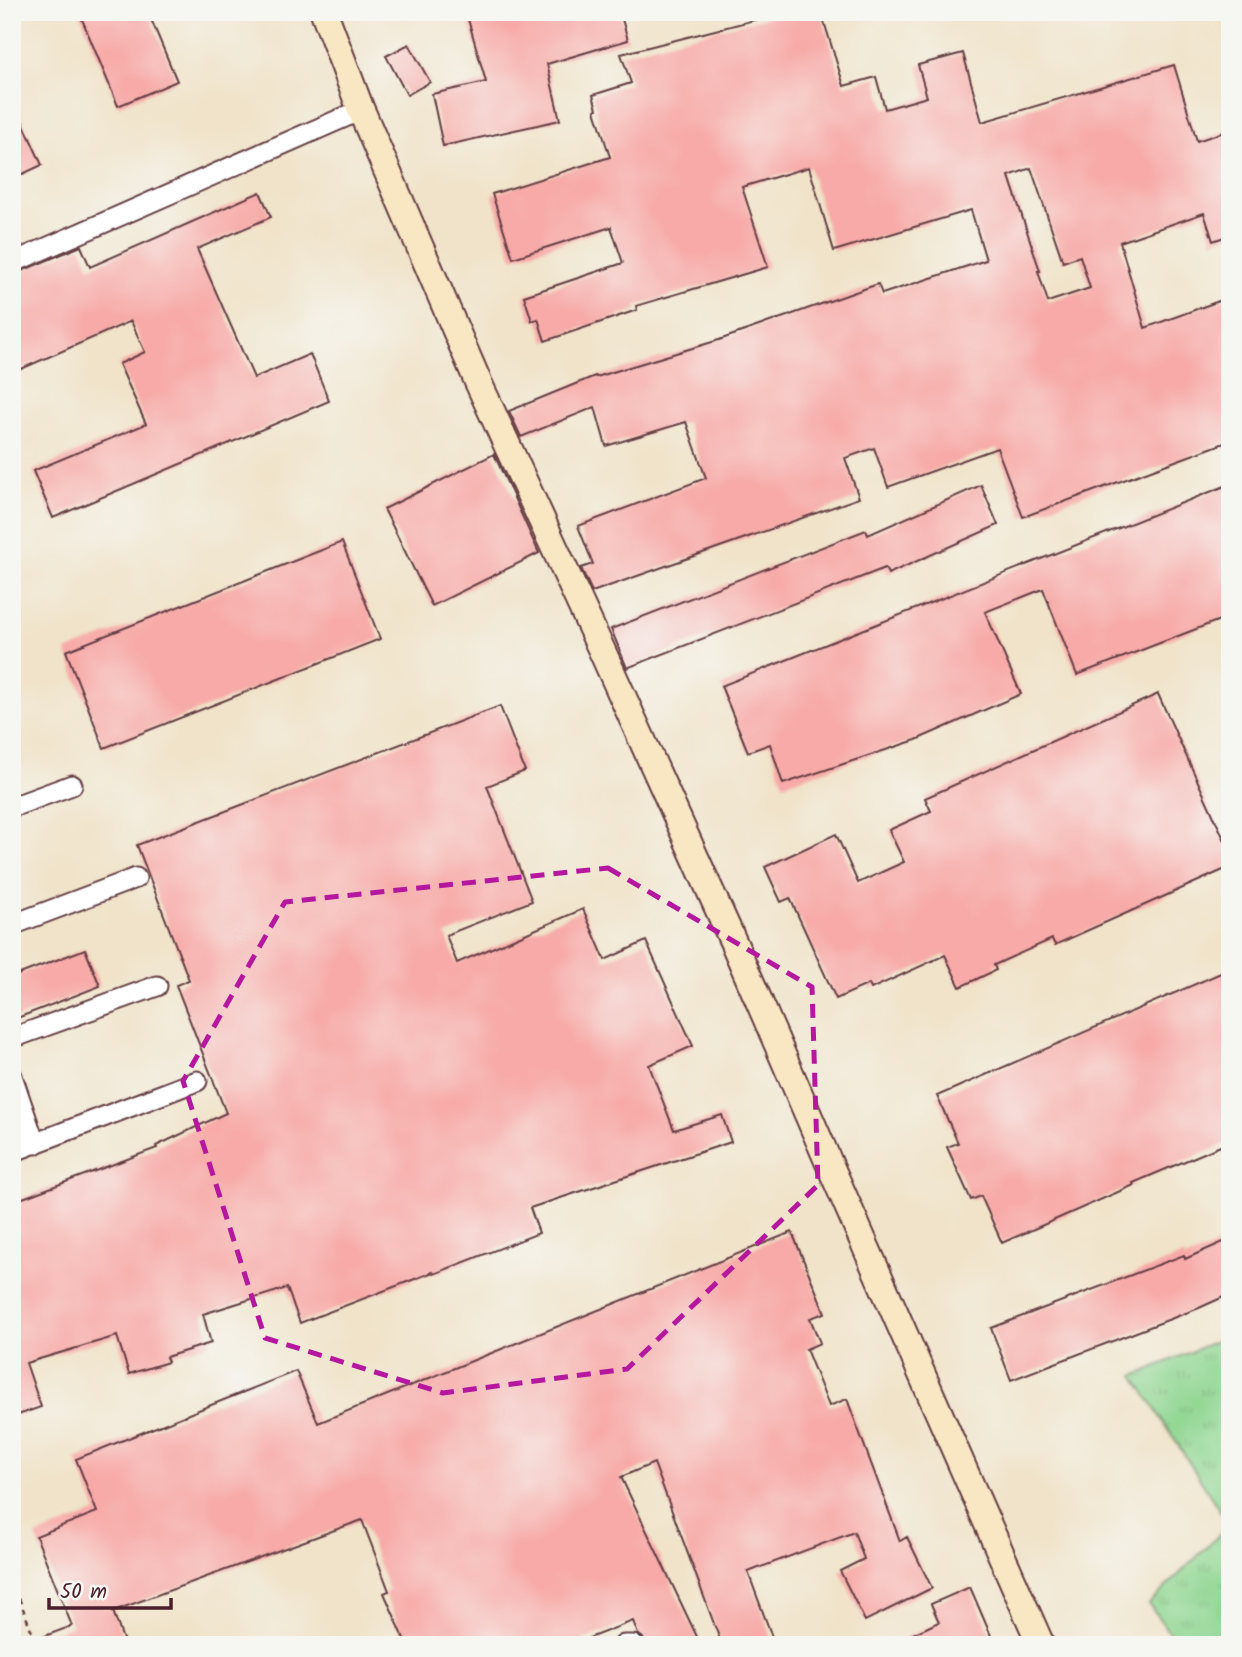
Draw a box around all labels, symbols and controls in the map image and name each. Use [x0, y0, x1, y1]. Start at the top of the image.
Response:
scale bar [49, 1566, 172, 1610]
text: 50 m [60, 1576, 107, 1609]

